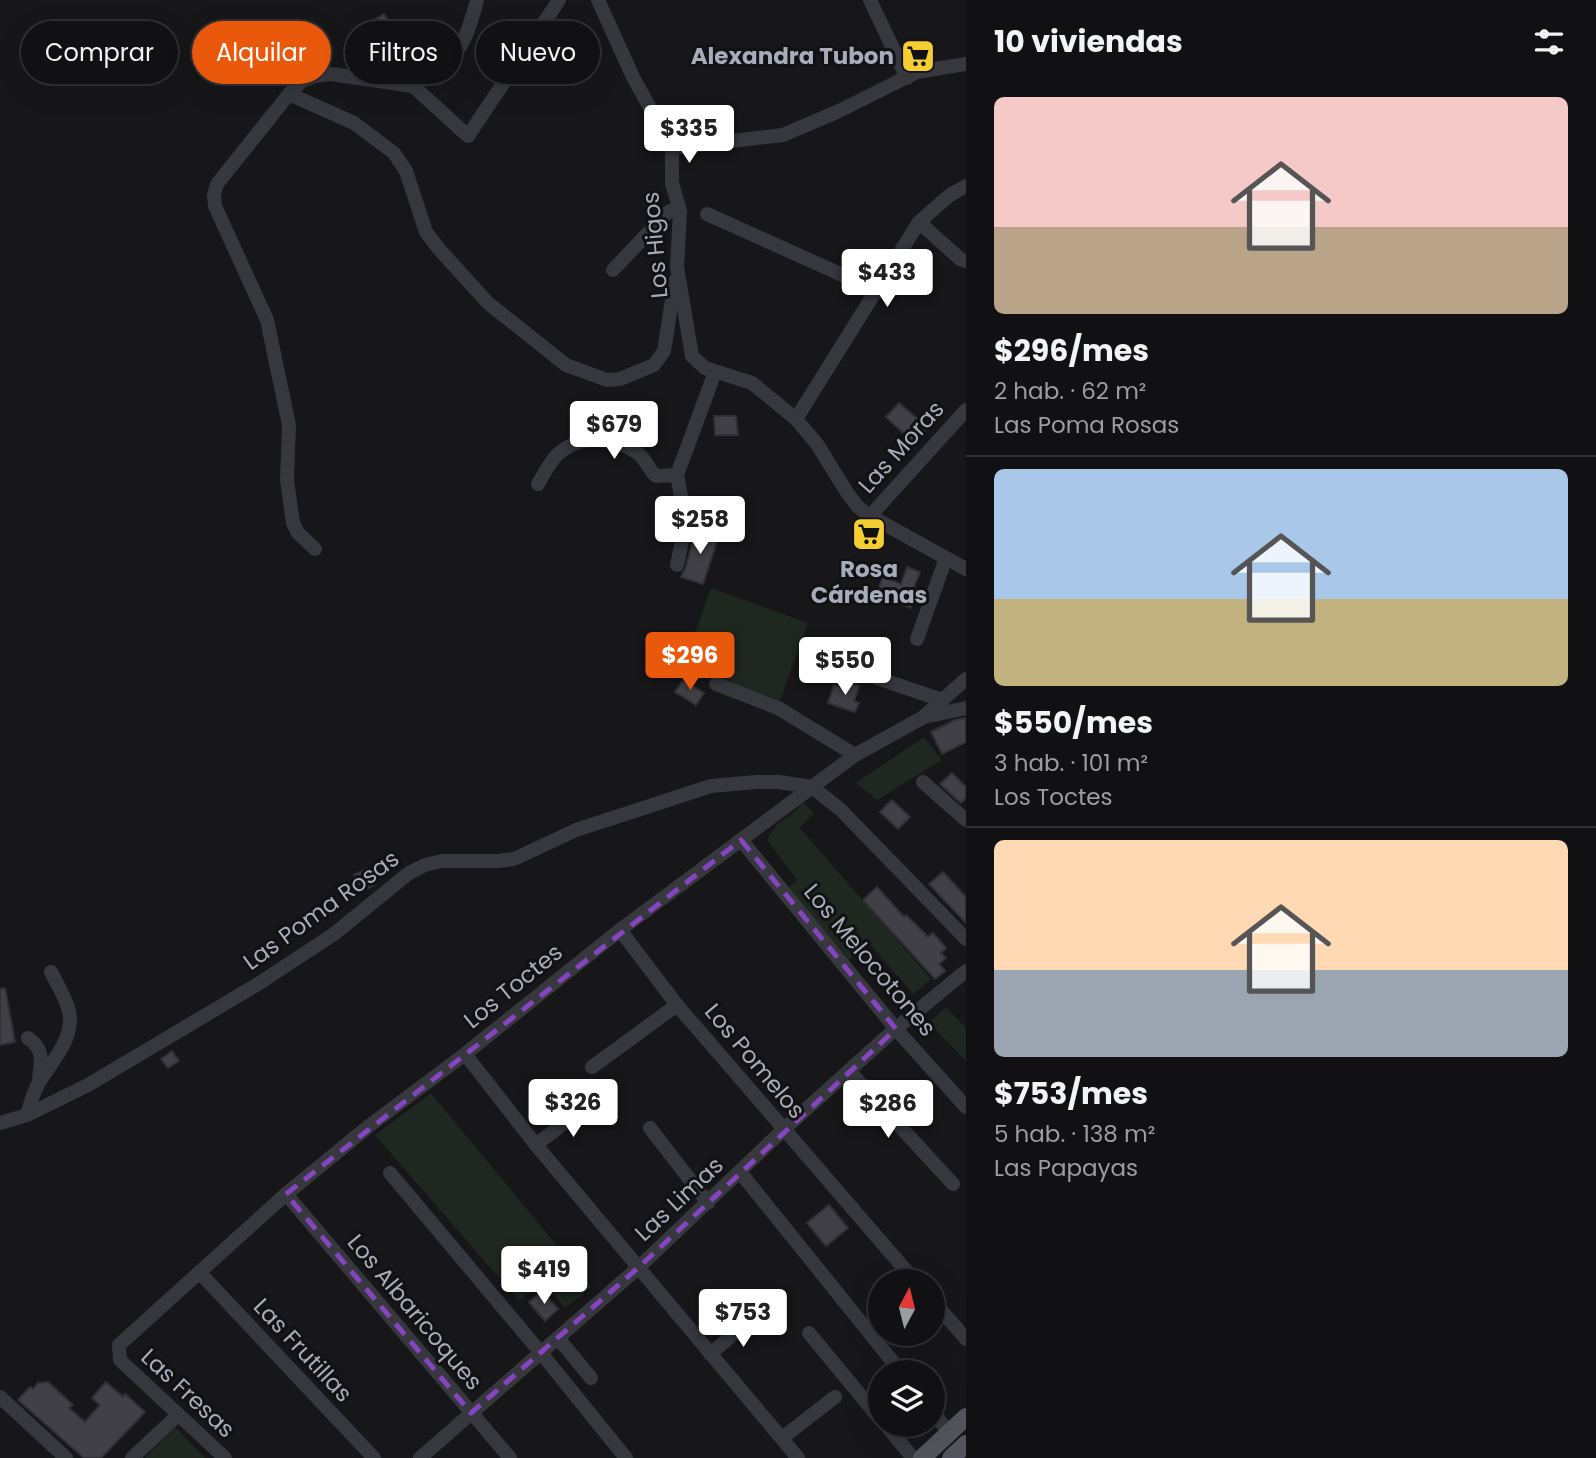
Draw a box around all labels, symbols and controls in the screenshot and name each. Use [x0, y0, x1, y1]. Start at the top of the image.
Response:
text: 10 viviendas [994, 20, 1183, 63]
chip: Comprar [21, 21, 178, 84]
chip: Alquilar [192, 21, 331, 84]
chip: Filtros [345, 21, 462, 84]
chip: Nuevo [476, 21, 600, 84]
icon: filters [1530, 23, 1568, 61]
supermarket icon: Alexandra Tubon [899, 37, 937, 75]
place label: Alexandra Tubon [691, 40, 894, 72]
pin: $335 [648, 106, 730, 165]
text: $335 [660, 112, 718, 144]
icon: home [1218, 143, 1344, 269]
street label: Los Higos [634, 190, 676, 300]
pin: $433 [846, 250, 928, 309]
text: $433 [858, 256, 916, 288]
text: $296/mes [994, 329, 1149, 372]
text: 2 hab. · 62 m² [994, 375, 1146, 407]
street label: Las Moras [851, 394, 951, 500]
pin: $679 [573, 402, 655, 461]
text: $679 [586, 408, 642, 440]
text: Las Poma Rosas [994, 409, 1179, 441]
pin: $258 [659, 496, 741, 556]
text: $258 [671, 503, 729, 535]
supermarket icon: Rosa Cárdenas [850, 515, 888, 553]
icon: home [1218, 515, 1344, 641]
place label: Rosa Cárdenas [811, 553, 927, 611]
pin: $296 [649, 632, 731, 692]
pin: $550 [804, 638, 886, 697]
text: $296 [661, 639, 719, 671]
text: $550 [815, 644, 875, 676]
text: $550/mes [994, 701, 1153, 744]
text: 3 hab. · 101 m² [994, 747, 1148, 779]
text: Los Toctes [994, 781, 1113, 813]
street label: Las Poma Rosas [237, 843, 405, 977]
street label: Los Melocotones [797, 877, 943, 1043]
icon: home [1218, 886, 1344, 1012]
street label: Los Toctes [457, 936, 569, 1036]
street label: Los Pomelos [697, 997, 813, 1125]
text: $753/mes [994, 1072, 1148, 1115]
pin: $326 [532, 1080, 614, 1139]
pin: $286 [847, 1080, 929, 1140]
text: $326 [545, 1086, 601, 1118]
text: $286 [859, 1087, 917, 1119]
text: 5 hab. · 138 m² [994, 1118, 1155, 1150]
street label: Las Limas [628, 1150, 730, 1248]
text: Las Papayas [994, 1152, 1138, 1184]
street label: Los Albaricoques [340, 1227, 490, 1397]
pin: $419 [503, 1246, 585, 1306]
text: $419 [517, 1253, 571, 1285]
north arrow [868, 1269, 945, 1346]
map controls [868, 1269, 945, 1437]
pin: $753 [702, 1290, 784, 1349]
street label: Las Frutillas [246, 1291, 360, 1409]
text: $753 [715, 1296, 771, 1328]
street label: Las Fresas [134, 1341, 242, 1445]
button: layers [868, 1360, 945, 1437]

